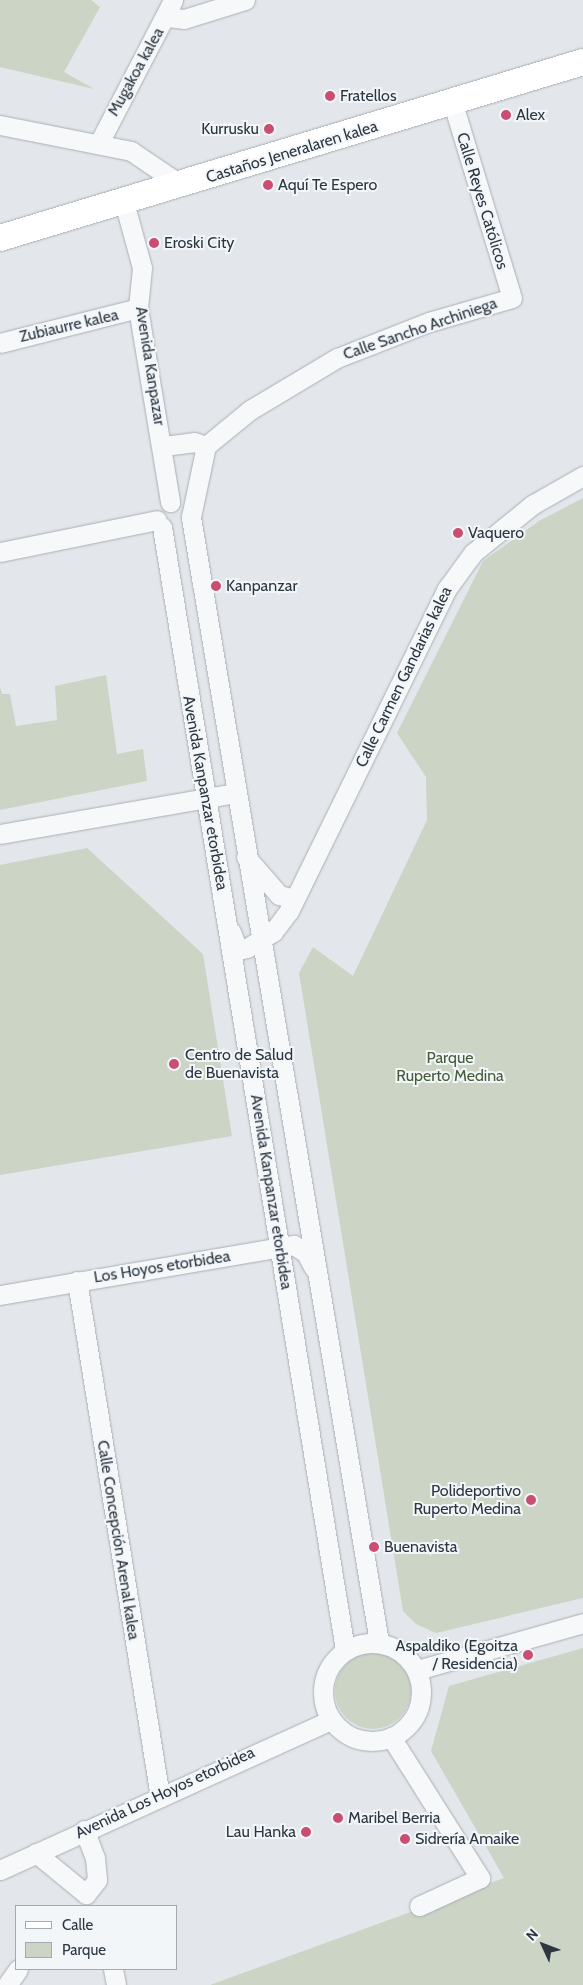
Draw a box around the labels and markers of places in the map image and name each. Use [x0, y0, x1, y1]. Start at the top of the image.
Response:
place label: Fratellos [340, 86, 397, 106]
marker: Fratellos [324, 90, 336, 102]
place label: Alex [516, 105, 545, 125]
marker: Alex [500, 109, 512, 121]
place label: Kurrusku [201, 119, 259, 139]
marker: Kurrusku [263, 123, 275, 135]
place label: Aquí Te Espero [278, 175, 377, 195]
marker: Aquí Te Espero [262, 179, 274, 191]
place label: Eroski City [164, 233, 234, 253]
marker: Eroski City [148, 237, 160, 249]
place label: Vaquero [468, 523, 524, 543]
marker: Vaquero [452, 527, 464, 539]
place label: Kanpanzar [226, 576, 297, 596]
marker: Kanpanzar [210, 580, 222, 592]
place label: Centro de Salud de Buenavista [185, 1045, 293, 1083]
marker: Centro de Salud de Buenavista [167, 1057, 181, 1071]
place label: Polideportivo Ruperto Medina [413, 1481, 521, 1519]
marker: Polideportivo Ruperto Medina [525, 1494, 537, 1506]
place label: Buenavista [384, 1537, 457, 1557]
marker: Buenavista [368, 1541, 380, 1553]
place label: Aspaldiko (Egoitza / Residencia) [396, 1636, 518, 1674]
marker: Aspaldiko (Egoitza / Residencia) [522, 1649, 534, 1661]
place label: Maribel Berria [348, 1808, 440, 1828]
marker: Maribel Berria [332, 1812, 344, 1824]
place label: Lau Hanka [226, 1822, 296, 1842]
marker: Lau Hanka [300, 1826, 312, 1838]
place label: Sidrería Amaike [415, 1829, 519, 1849]
marker: Sidrería Amaike [399, 1833, 411, 1845]

